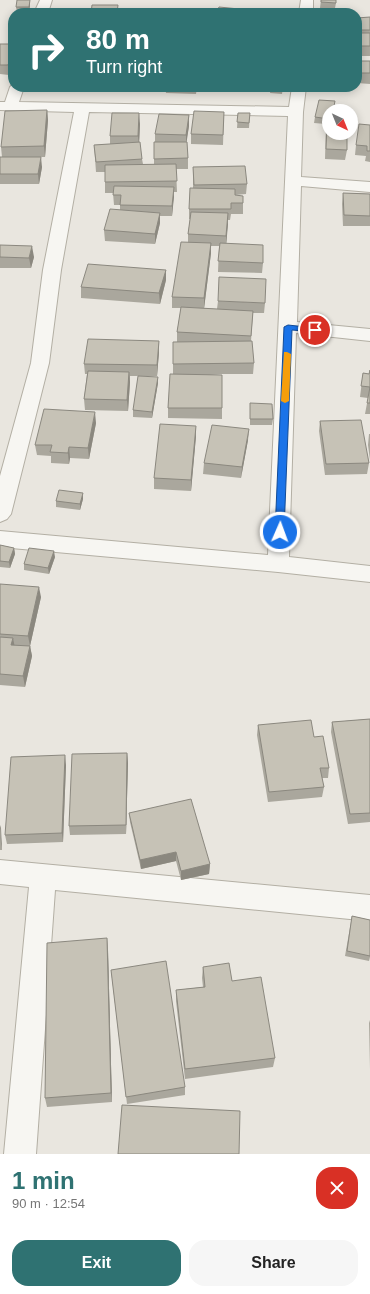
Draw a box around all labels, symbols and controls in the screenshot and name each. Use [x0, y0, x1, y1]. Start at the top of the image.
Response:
icon: right [20, 24, 72, 76]
text: 80 m [86, 24, 150, 55]
text: Turn right [86, 57, 162, 77]
north arrow [322, 104, 358, 140]
map controls [322, 104, 358, 140]
pin [298, 313, 332, 347]
icon: arrive [304, 319, 326, 341]
position arrow [259, 511, 301, 553]
text: 1 min [12, 1167, 75, 1194]
button: close [316, 1167, 358, 1209]
text: 90 m · 12:54 [12, 1196, 85, 1211]
button: Exit [12, 1240, 181, 1286]
button: Share [189, 1240, 358, 1286]

